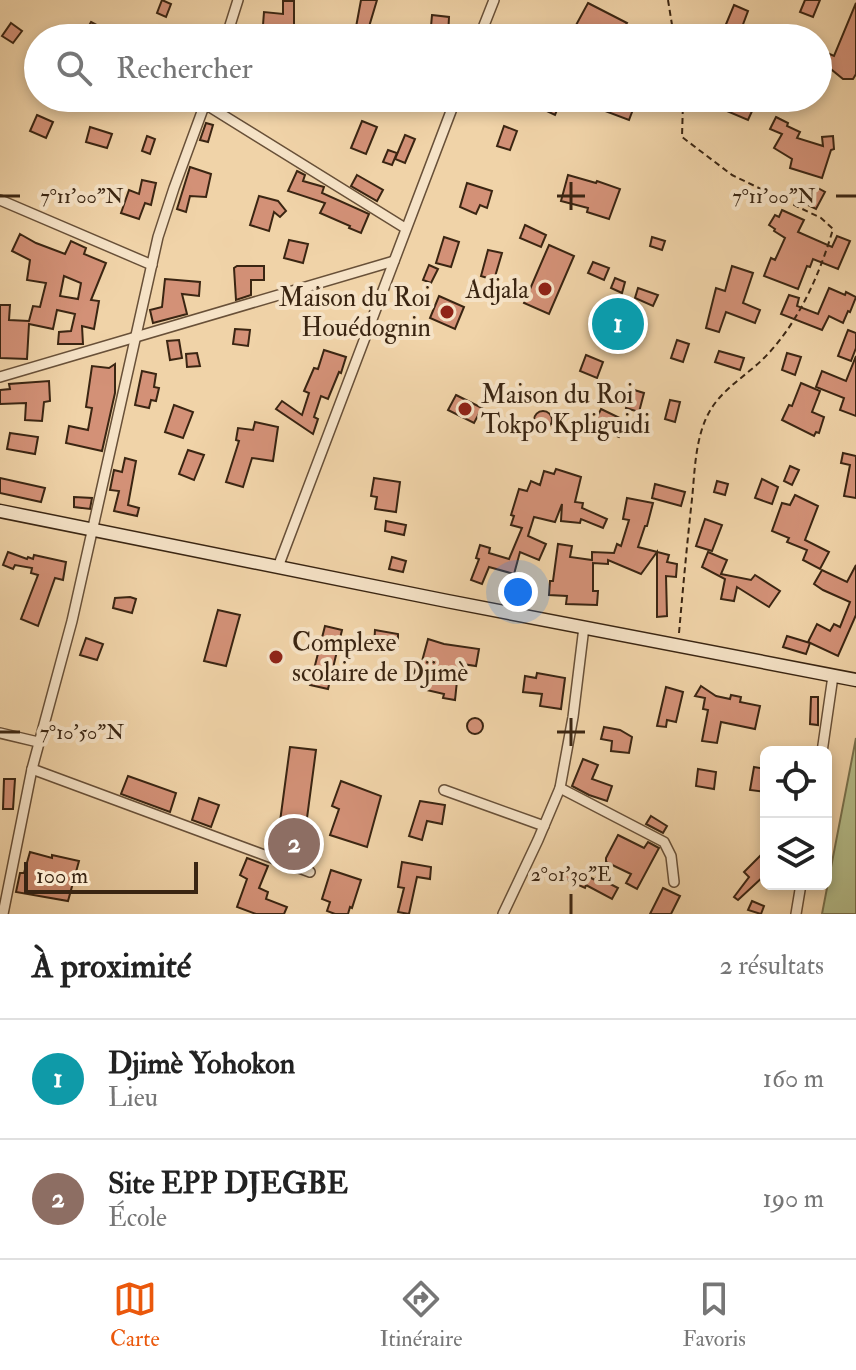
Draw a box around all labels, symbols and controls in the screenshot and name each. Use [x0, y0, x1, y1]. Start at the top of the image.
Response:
search box [24, 24, 832, 112]
icon: search [52, 46, 96, 90]
text: Rechercher [116, 50, 253, 87]
text: 7°11'00"N [41, 184, 123, 209]
text: 7°11'00"N [733, 184, 815, 209]
place label: Adjala [465, 274, 529, 306]
marker: Adjala [536, 280, 554, 298]
place label: Maison du Roi Houédognin [279, 282, 431, 344]
pin: 1 [592, 294, 644, 354]
marker: Maison du Roi Houédognin [438, 303, 456, 321]
place label: Maison du Roi Tokpo Kpliguidi [481, 379, 650, 442]
marker: Maison du Roi Tokpo Kpliguidi [456, 400, 474, 418]
your location [498, 572, 538, 612]
place label: Complexe scolaire de Djimè [292, 627, 468, 689]
marker: Complexe scolaire de Djimè [267, 648, 285, 666]
text: 7°10'50"N [40, 720, 124, 745]
map controls [760, 746, 832, 890]
button: locate [760, 746, 832, 818]
pin: 2 [268, 814, 320, 874]
button: layers [760, 818, 832, 890]
scale bar [24, 858, 198, 894]
text: 100 m [36, 862, 88, 890]
text: 2°01'30"E [531, 862, 611, 887]
text: À proximité [32, 945, 191, 988]
text: 2 résultats [720, 950, 824, 982]
text: Djimè Yohokon [108, 1045, 295, 1082]
text: 1 [53, 1063, 63, 1095]
text: 160 m [763, 1063, 824, 1095]
text: Lieu [108, 1082, 158, 1114]
text: Site EPP DJEGBE [108, 1165, 348, 1202]
text: 2 [51, 1183, 65, 1215]
text: 190 m [763, 1183, 824, 1215]
text: École [108, 1202, 167, 1234]
tab: Carte [110, 1277, 160, 1353]
tab: Itinéraire [380, 1277, 462, 1353]
tab: Favoris [682, 1277, 746, 1353]

